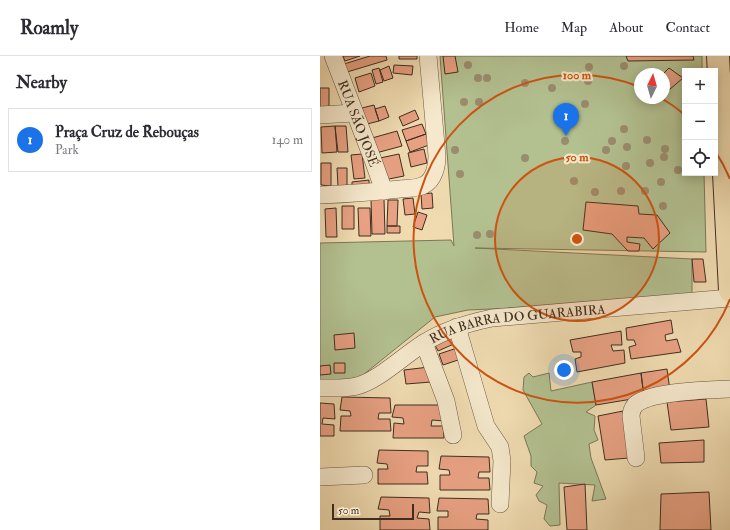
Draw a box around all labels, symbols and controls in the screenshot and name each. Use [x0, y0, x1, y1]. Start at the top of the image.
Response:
text: Roamly [20, 16, 78, 40]
text: Home [504, 19, 539, 36]
text: Map [561, 19, 587, 36]
text: About [609, 19, 643, 36]
text: Contact [665, 19, 710, 36]
text: 100 m [563, 68, 592, 83]
north arrow [634, 68, 670, 104]
map controls [682, 68, 718, 176]
button: + [682, 68, 718, 104]
text: Nearby [16, 72, 67, 93]
street label: RUA SÃO JOSÉ [334, 78, 383, 169]
pin: 1 [553, 103, 579, 136]
button: − [682, 104, 718, 140]
text: Praça Cruz de Rebouças [55, 123, 199, 142]
text: 1 [28, 132, 32, 148]
text: 140 m [272, 132, 303, 148]
button: locate [682, 140, 718, 176]
text: Park [55, 142, 79, 158]
text: 50 m [565, 150, 589, 165]
centre of rings [570, 232, 584, 246]
street label: RUA BARRA DO GUARABIRA [427, 301, 607, 347]
your location [554, 360, 574, 380]
scale bar [332, 502, 414, 521]
text: 50 m [338, 504, 359, 517]

